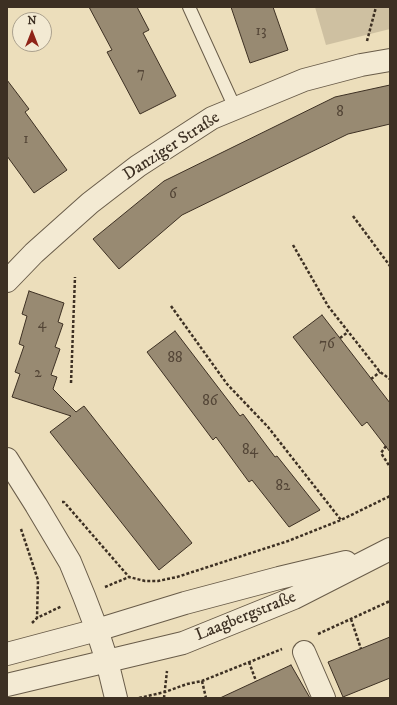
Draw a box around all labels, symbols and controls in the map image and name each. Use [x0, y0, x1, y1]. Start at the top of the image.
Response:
north arrow [12, 12, 52, 52]
text: N [27, 14, 37, 28]
house number: 13 [255, 23, 267, 41]
house number: 7 [137, 65, 145, 83]
house number: 8 [336, 104, 344, 122]
street label: Danziger Straße [120, 108, 224, 186]
house number: 1 [23, 131, 29, 149]
house number: 6 [169, 186, 177, 204]
house number: 4 [38, 316, 46, 334]
house number: 76 [319, 336, 335, 354]
house number: 88 [167, 350, 183, 368]
house number: 2 [34, 365, 42, 383]
house number: 86 [202, 393, 218, 411]
house number: 84 [242, 442, 258, 460]
house number: 82 [276, 478, 290, 496]
street label: Laagbergstraße [193, 588, 299, 646]

